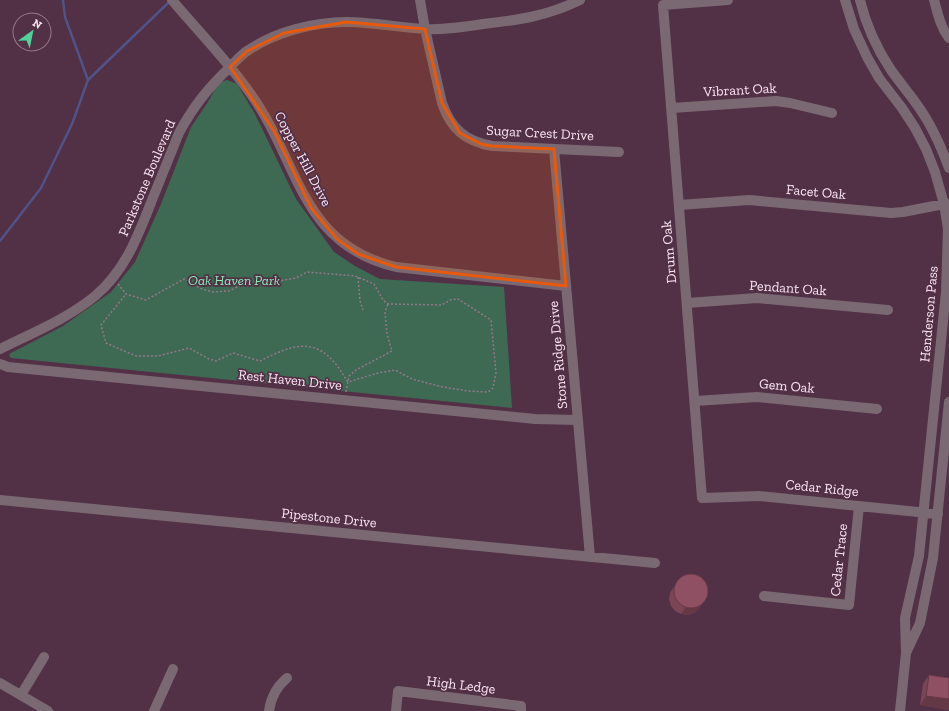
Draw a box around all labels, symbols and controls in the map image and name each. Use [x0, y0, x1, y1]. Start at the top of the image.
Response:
north arrow [12, 12, 52, 52]
text: N [30, 16, 45, 32]
street label: Vibrant Oak [702, 80, 778, 100]
street label: Copper Hill Drive [271, 109, 335, 210]
street label: Parkstone Boulevard [115, 117, 179, 239]
street label: Sugar Crest Drive [486, 122, 595, 144]
street label: Facet Oak [785, 181, 847, 203]
street label: Drum Oak [658, 219, 680, 284]
street label: Henderson Pass [916, 265, 942, 363]
park label: Oak Haven Park [188, 272, 280, 289]
street label: Pendant Oak [749, 277, 828, 299]
street label: Stone Ridge Drive [545, 300, 571, 410]
street label: Rest Haven Drive [237, 366, 343, 394]
street label: Gem Oak [759, 375, 816, 397]
street label: Cedar Ridge [785, 476, 860, 500]
street label: Pipestone Drive [281, 505, 378, 531]
street label: Cedar Trace [827, 522, 851, 597]
street label: High Ledge [426, 672, 497, 698]

